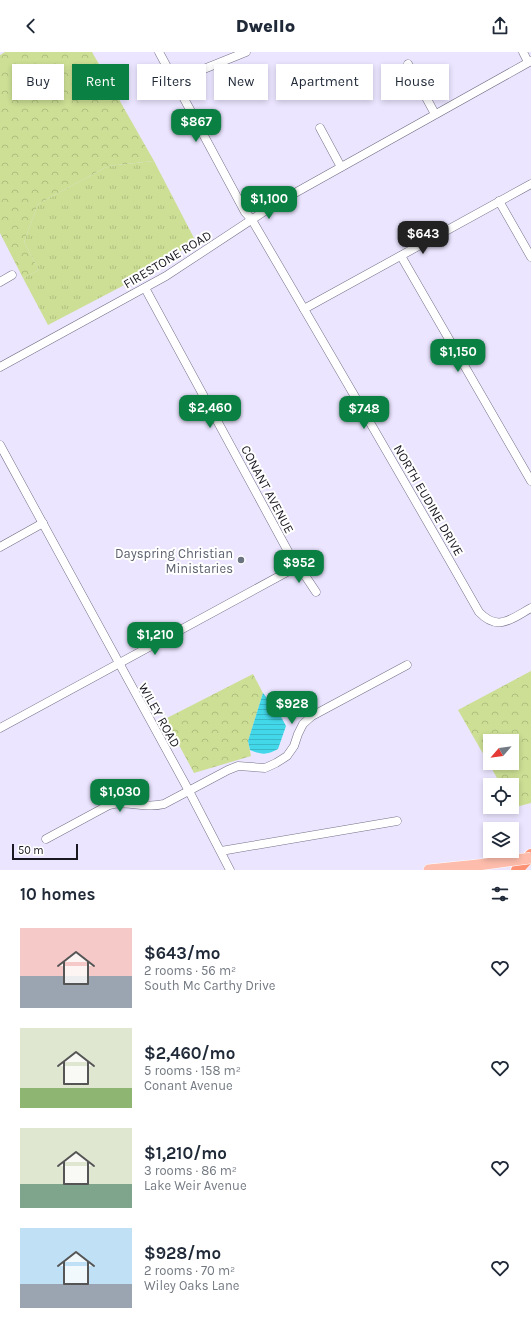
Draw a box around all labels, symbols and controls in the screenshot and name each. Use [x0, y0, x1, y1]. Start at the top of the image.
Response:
icon: back [20, 15, 42, 37]
text: Dwello [236, 15, 295, 37]
icon: share [489, 15, 511, 37]
chip: Buy [12, 64, 64, 100]
chip: Rent [72, 64, 129, 100]
chip: Filters [137, 64, 206, 100]
chip: New [214, 64, 268, 100]
chip: Apartment [276, 64, 373, 100]
chip: House [381, 64, 449, 100]
pin: $867 [172, 109, 220, 143]
text: $867 [180, 114, 212, 129]
pin: $1,100 [236, 186, 302, 220]
text: $1,100 [250, 191, 288, 206]
pin: $643 [399, 221, 447, 255]
text: $643 [407, 226, 439, 241]
street label: FIRESTONE ROAD [120, 227, 214, 292]
pin: $1,150 [425, 339, 491, 373]
text: $1,150 [439, 344, 477, 359]
pin: $2,460 [177, 395, 243, 429]
pin: $748 [340, 396, 388, 430]
text: $2,460 [188, 400, 232, 415]
text: $748 [348, 401, 380, 416]
street label: NORTH EUDINE DRIVE [391, 442, 466, 558]
street label: CONANT AVENUE [238, 443, 297, 536]
place label: Dayspring Christian Ministaries [115, 546, 233, 576]
pin: $952 [275, 550, 323, 584]
marker: Dayspring Christian Ministaries [236, 555, 246, 565]
text: $952 [283, 555, 315, 570]
pin: $1,210 [122, 622, 188, 656]
text: $1,210 [136, 627, 174, 642]
street label: WILEY ROAD [136, 680, 183, 750]
pin: $928 [268, 691, 316, 725]
text: $928 [275, 696, 309, 711]
north arrow [483, 734, 519, 770]
map controls [483, 734, 519, 858]
button: locate [483, 778, 519, 814]
pin: $1,030 [87, 779, 153, 813]
text: $1,030 [99, 784, 141, 799]
button: layers [483, 822, 519, 858]
scale bar [12, 842, 78, 861]
text: 50 m [18, 844, 44, 857]
icon: filters [489, 883, 511, 905]
text: 10 homes [20, 884, 95, 904]
text: $643/mo [144, 943, 221, 963]
icon: home [52, 944, 100, 992]
icon: heart [489, 957, 511, 979]
text: 2 rooms · 56 m² [144, 963, 236, 978]
text: South Mc Carthy Drive [144, 978, 276, 993]
text: $2,460/mo [144, 1043, 235, 1063]
icon: home [52, 1044, 100, 1092]
icon: heart [489, 1057, 511, 1079]
text: 5 rooms · 158 m² [144, 1063, 241, 1078]
text: Conant Avenue [144, 1078, 233, 1093]
text: $1,210/mo [144, 1143, 227, 1163]
icon: home [52, 1144, 100, 1192]
icon: heart [489, 1157, 511, 1179]
text: 3 rooms · 86 m² [144, 1163, 237, 1178]
text: Lake Weir Avenue [144, 1178, 247, 1193]
text: $928/mo [144, 1243, 221, 1263]
icon: home [52, 1244, 100, 1292]
icon: heart [489, 1257, 511, 1279]
text: 2 rooms · 70 m² [144, 1263, 235, 1278]
text: Wiley Oaks Lane [144, 1278, 240, 1293]

